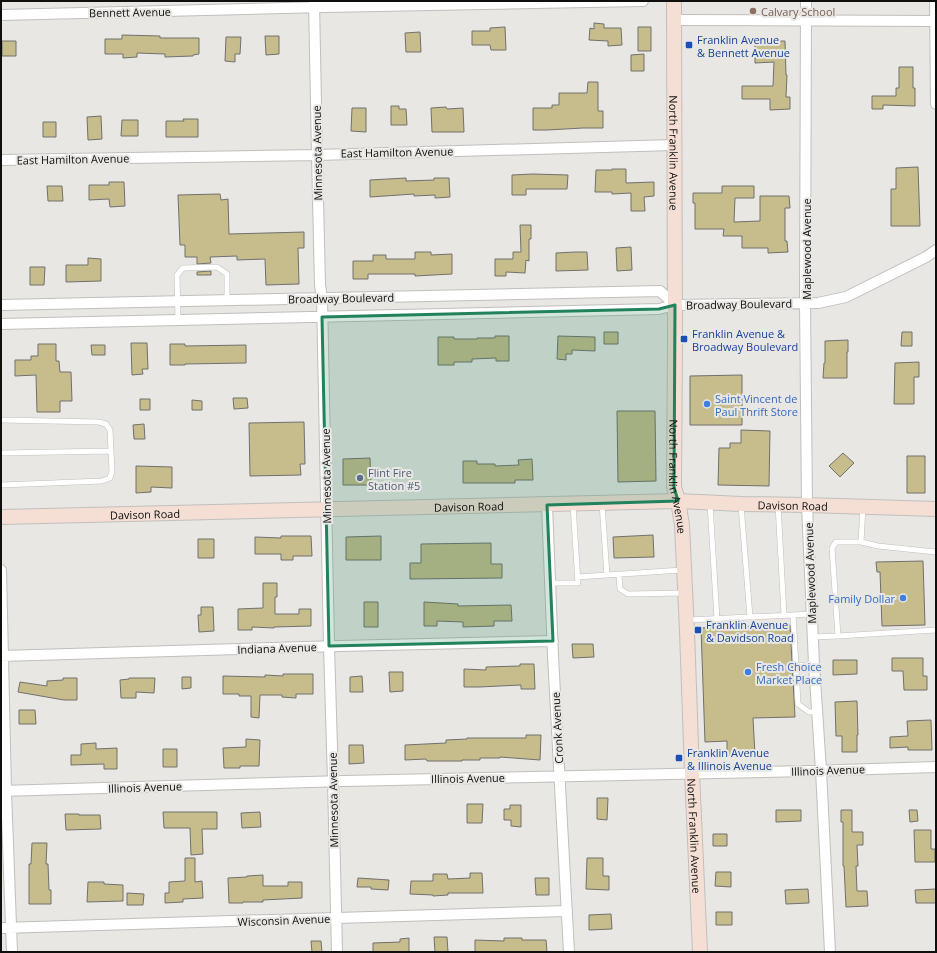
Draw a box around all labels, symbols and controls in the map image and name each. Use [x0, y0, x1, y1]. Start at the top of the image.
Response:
street label: Bennett Avenue [89, 4, 171, 20]
place label: Calvary School [761, 4, 835, 19]
marker: Calvary School [748, 6, 758, 16]
place label: Franklin Avenue & Bennett Avenue [697, 32, 790, 60]
marker: Franklin Avenue & Bennett Avenue [684, 40, 694, 50]
street label: North Franklin Avenue [667, 95, 682, 211]
street label: Minnesota Avenue [309, 105, 325, 201]
street label: East Hamilton Avenue [341, 144, 453, 160]
street label: East Hamilton Avenue [17, 151, 129, 167]
street label: Maplewood Avenue [799, 198, 814, 300]
street label: Broadway Boulevard [288, 290, 394, 306]
street label: Broadway Boulevard [686, 296, 792, 312]
place label: Franklin Avenue & Broadway Boulevard [692, 326, 798, 354]
marker: Franklin Avenue & Broadway Boulevard [679, 334, 689, 344]
place label: Saint Vincent de Paul Thrift Store [715, 391, 798, 419]
marker: Saint Vincent de Paul Thrift Store [702, 399, 712, 409]
street label: North Franklin Avenue [667, 419, 690, 534]
street label: Minnesota Avenue [318, 428, 334, 524]
place label: Flint Fire Station #5 [368, 465, 420, 493]
marker: Flint Fire Station #5 [355, 473, 365, 483]
street label: Davison Road [758, 497, 828, 513]
street label: Davison Road [434, 498, 504, 514]
street label: Davison Road [110, 505, 180, 522]
street label: Maplewood Avenue [801, 522, 819, 624]
place label: Family Dollar [828, 591, 896, 606]
marker: Family Dollar [898, 593, 908, 603]
place label: Franklin Avenue & Davidson Road [706, 617, 794, 645]
marker: Franklin Avenue & Davidson Road [693, 625, 703, 635]
street label: Indiana Avenue [237, 639, 317, 657]
place label: Fresh Choice Market Place [756, 659, 822, 687]
marker: Fresh Choice Market Place [743, 667, 753, 677]
street label: Cronk Avenue [548, 692, 566, 764]
place label: Franklin Avenue & Illinois Avenue [687, 745, 772, 773]
street label: Minnesota Avenue [325, 752, 341, 848]
marker: Franklin Avenue & Illinois Avenue [674, 753, 684, 763]
street label: Illinois Avenue [791, 761, 865, 779]
street label: Illinois Avenue [431, 770, 505, 786]
street label: Illinois Avenue [108, 778, 182, 796]
street label: North Franklin Avenue [685, 778, 705, 894]
street label: Wisconsin Avenue [237, 911, 331, 929]

